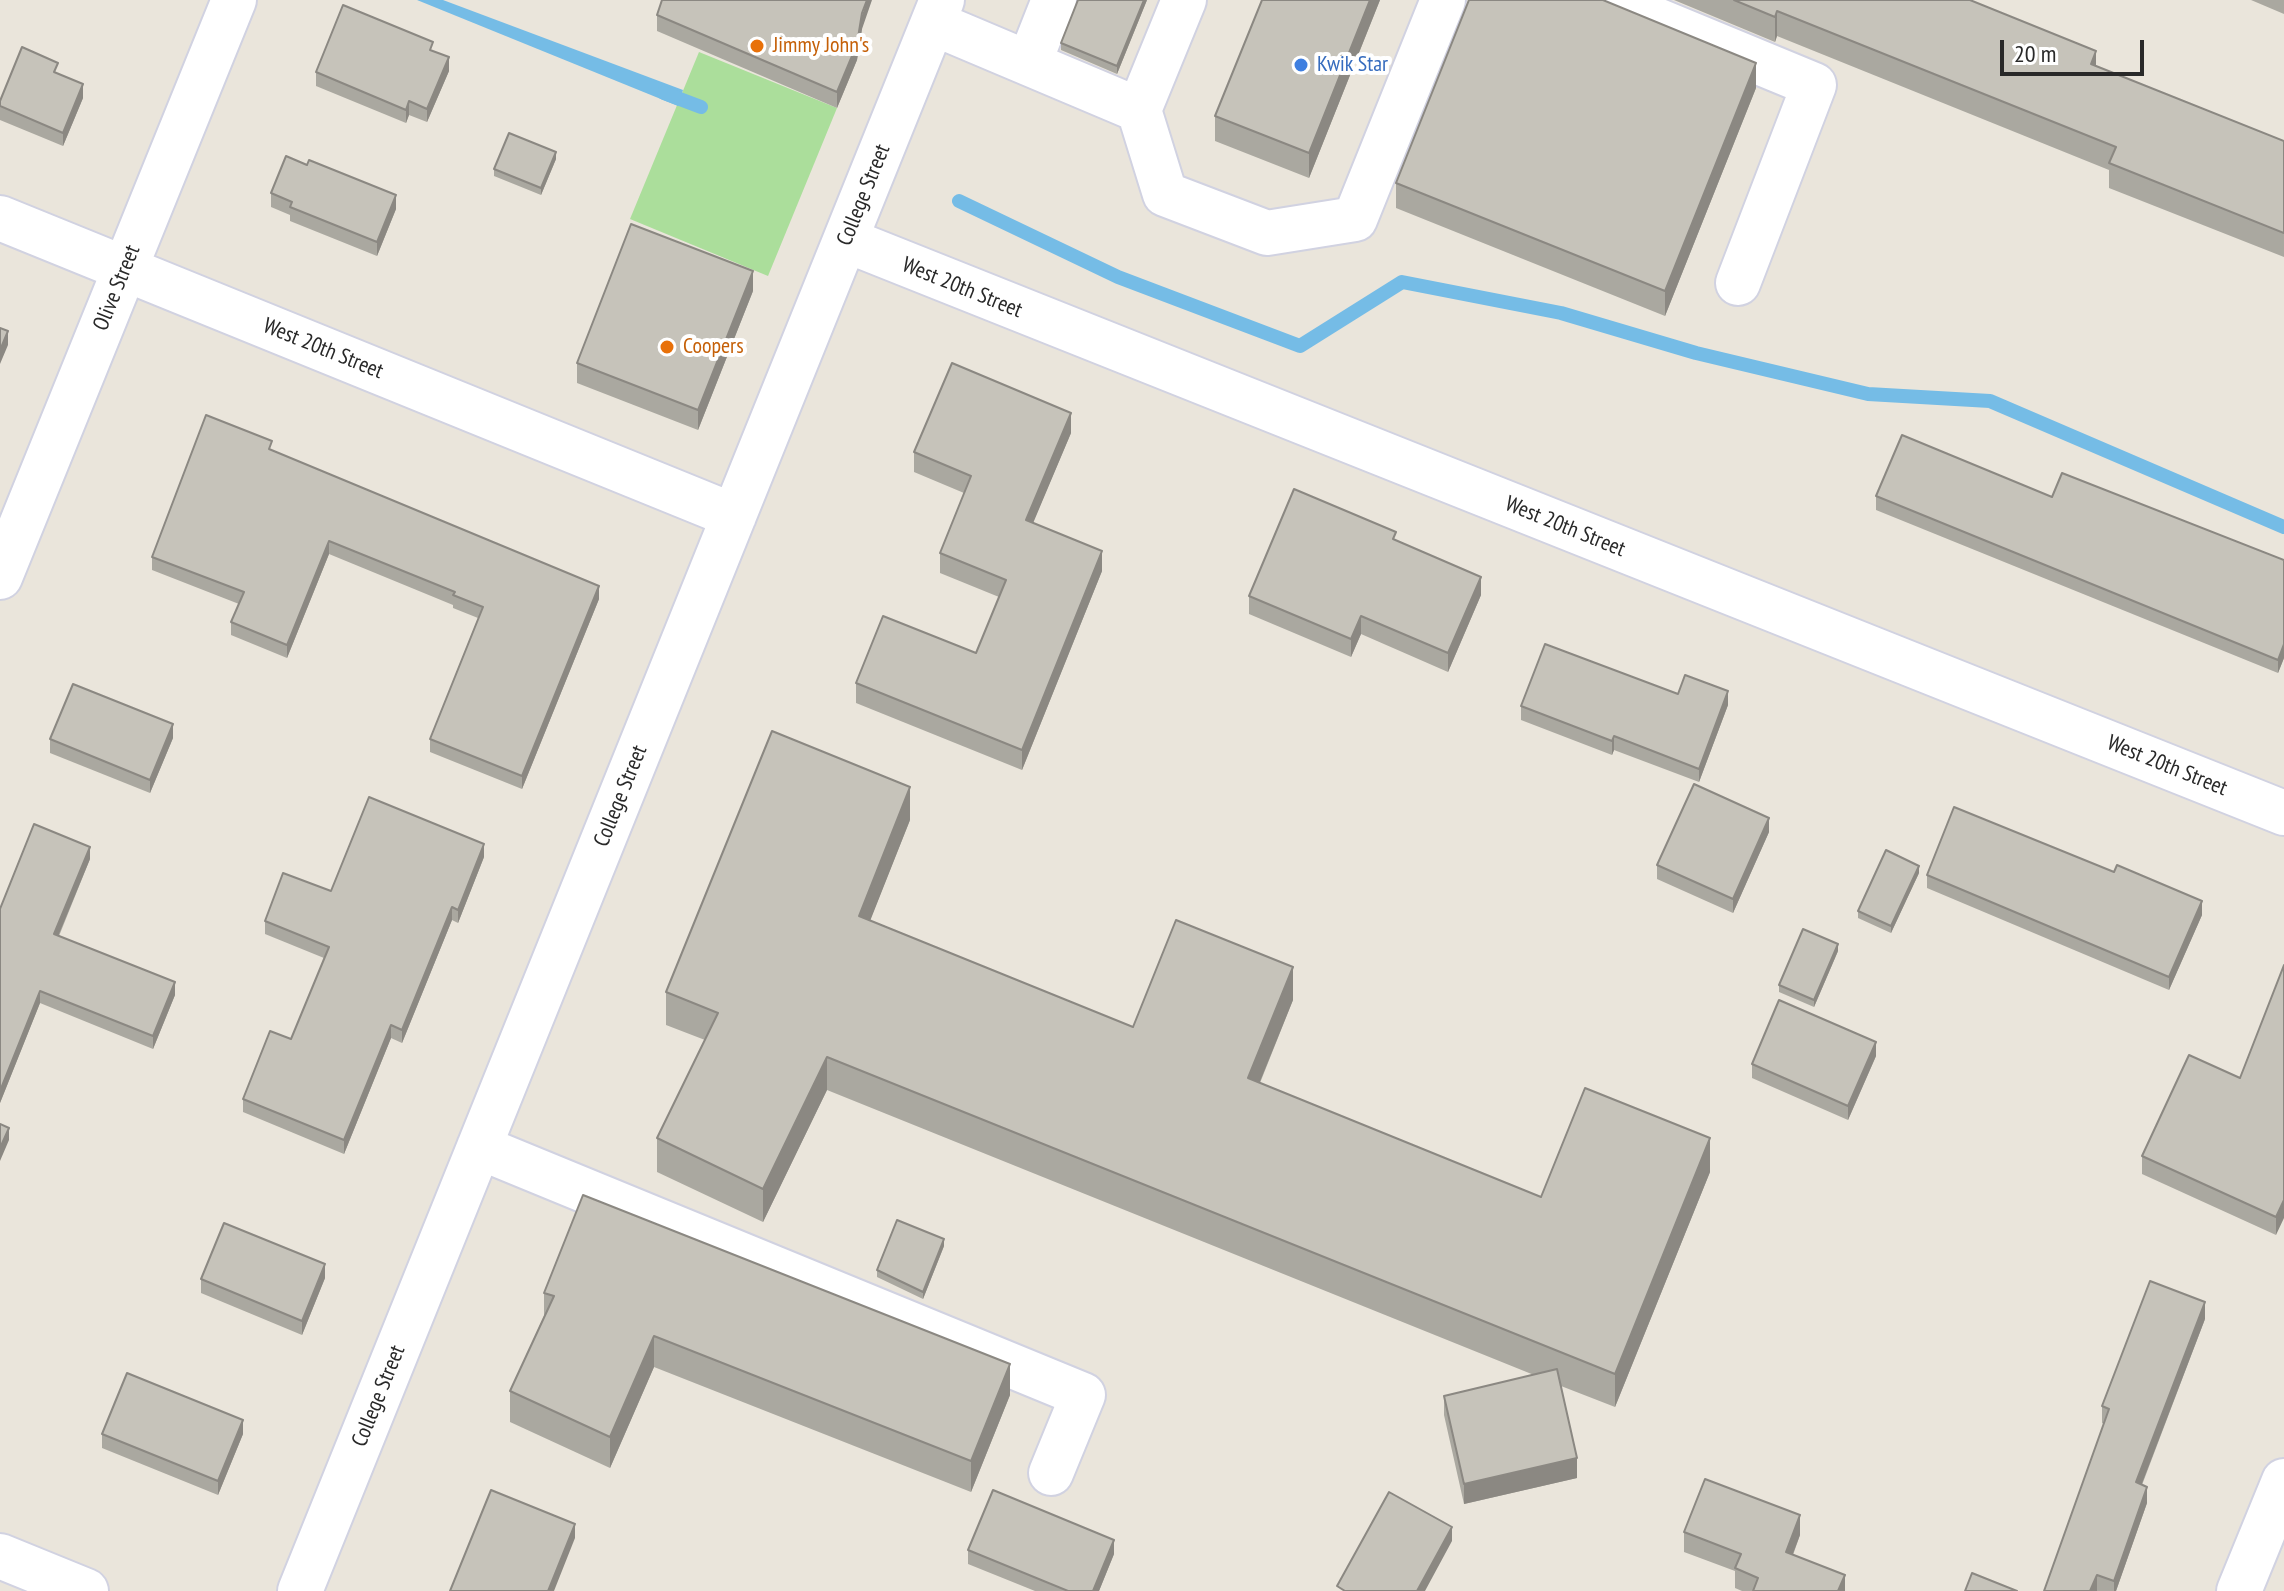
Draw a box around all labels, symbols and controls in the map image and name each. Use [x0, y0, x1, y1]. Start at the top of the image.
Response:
scale bar [2004, 24, 2148, 74]
place label: Jimmy John's [773, 33, 869, 59]
marker: Jimmy John's [748, 37, 766, 55]
text: 20 m [2014, 38, 2056, 69]
place label: Kwik Star [1317, 52, 1388, 78]
marker: Kwik Star [1292, 56, 1310, 74]
street label: College Street [832, 140, 896, 250]
street label: Olive Street [88, 241, 146, 335]
street label: West 20th Street [898, 252, 1026, 324]
street label: West 20th Street [259, 313, 387, 385]
place label: Coopers [683, 334, 744, 360]
marker: Coopers [658, 338, 676, 356]
street label: West 20th Street [1501, 491, 1629, 563]
street label: West 20th Street [2103, 730, 2231, 802]
street label: College Street [589, 741, 653, 851]
street label: College Street [347, 1341, 411, 1451]

